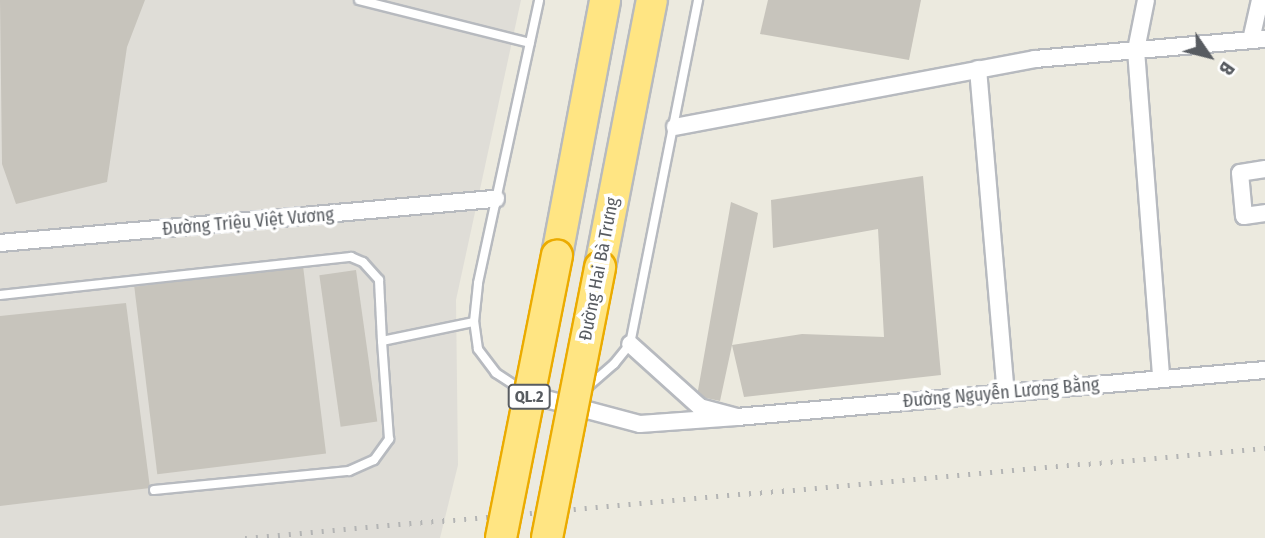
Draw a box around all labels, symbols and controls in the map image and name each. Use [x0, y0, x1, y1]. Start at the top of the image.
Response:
north arrow [1174, 21, 1244, 91]
text: B [1214, 57, 1239, 79]
street label: Đường Hai Bà Trưng [575, 196, 623, 342]
street label: Đường Triệu Việt Vương [161, 204, 335, 240]
street label: Đường Nguyễn Lương Bằng [902, 374, 1100, 412]
road number: QL.2 [506, 384, 552, 410]

